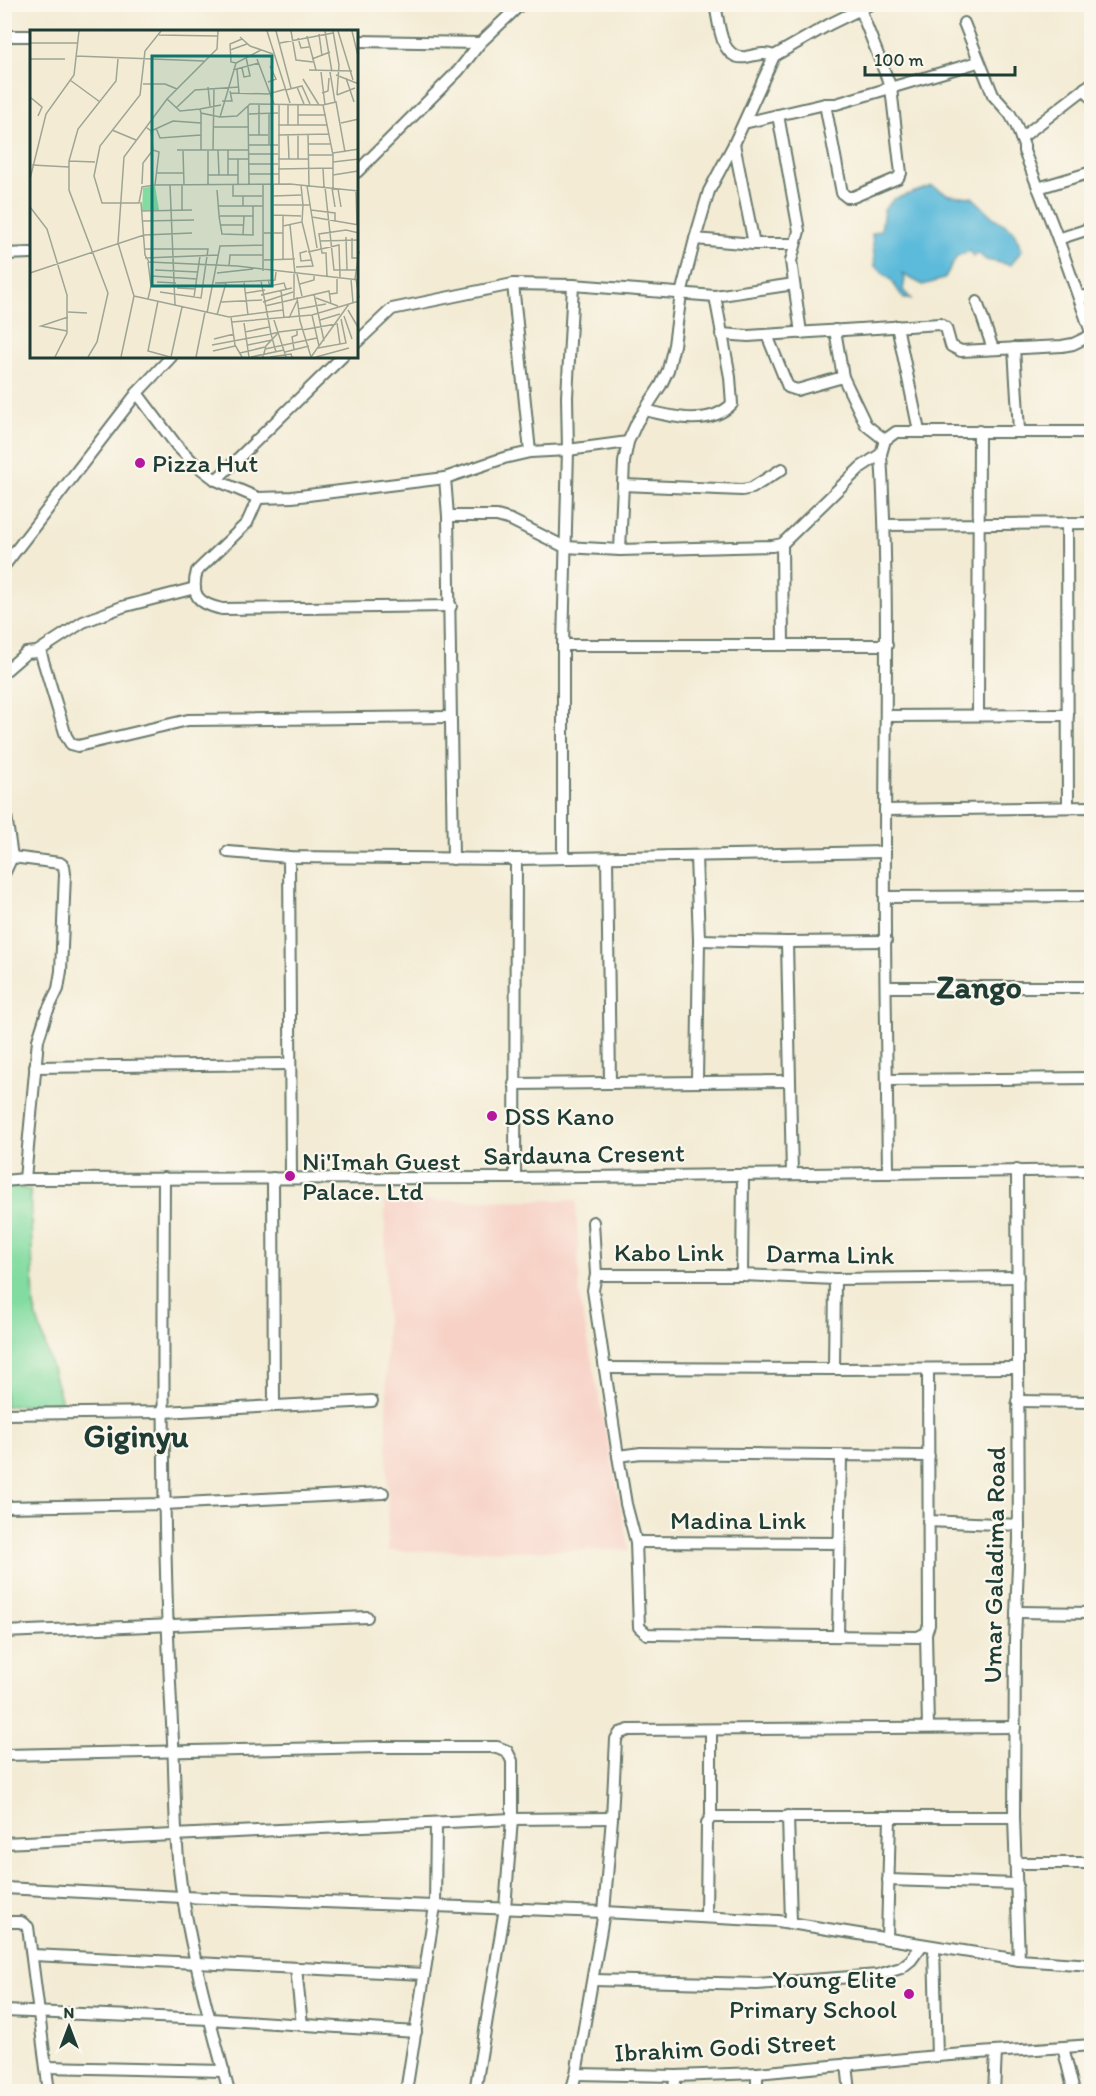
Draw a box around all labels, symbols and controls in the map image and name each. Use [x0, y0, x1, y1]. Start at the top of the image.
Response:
inset map [30, 30, 358, 358]
scale bar [865, 39, 1015, 77]
text: 100 m [874, 49, 924, 71]
place label: Pizza Hut [152, 447, 258, 479]
marker: Pizza Hut [133, 456, 147, 470]
district label: Zango [936, 968, 1022, 1006]
place label: DSS Kano [504, 1100, 614, 1132]
marker: DSS Kano [485, 1109, 499, 1123]
street label: Sardauna Cresent [483, 1136, 685, 1172]
place label: Ni'Imah Guest Palace. Ltd [302, 1145, 461, 1207]
marker: Ni'Imah Guest Palace. Ltd [283, 1169, 297, 1183]
street label: Kabo Link [614, 1236, 724, 1268]
street label: Darma Link [765, 1237, 895, 1271]
district label: Giginyu [84, 1417, 189, 1455]
street label: Umar Galadima Road [976, 1446, 1012, 1684]
street label: Madina Link [670, 1504, 807, 1536]
place label: Young Elite Primary School [729, 1963, 897, 2025]
marker: Young Elite Primary School [902, 1987, 916, 2001]
north arrow [39, 1997, 99, 2057]
text: N [64, 2003, 74, 2022]
street label: Ibrahim Godi Street [613, 2025, 837, 2069]

